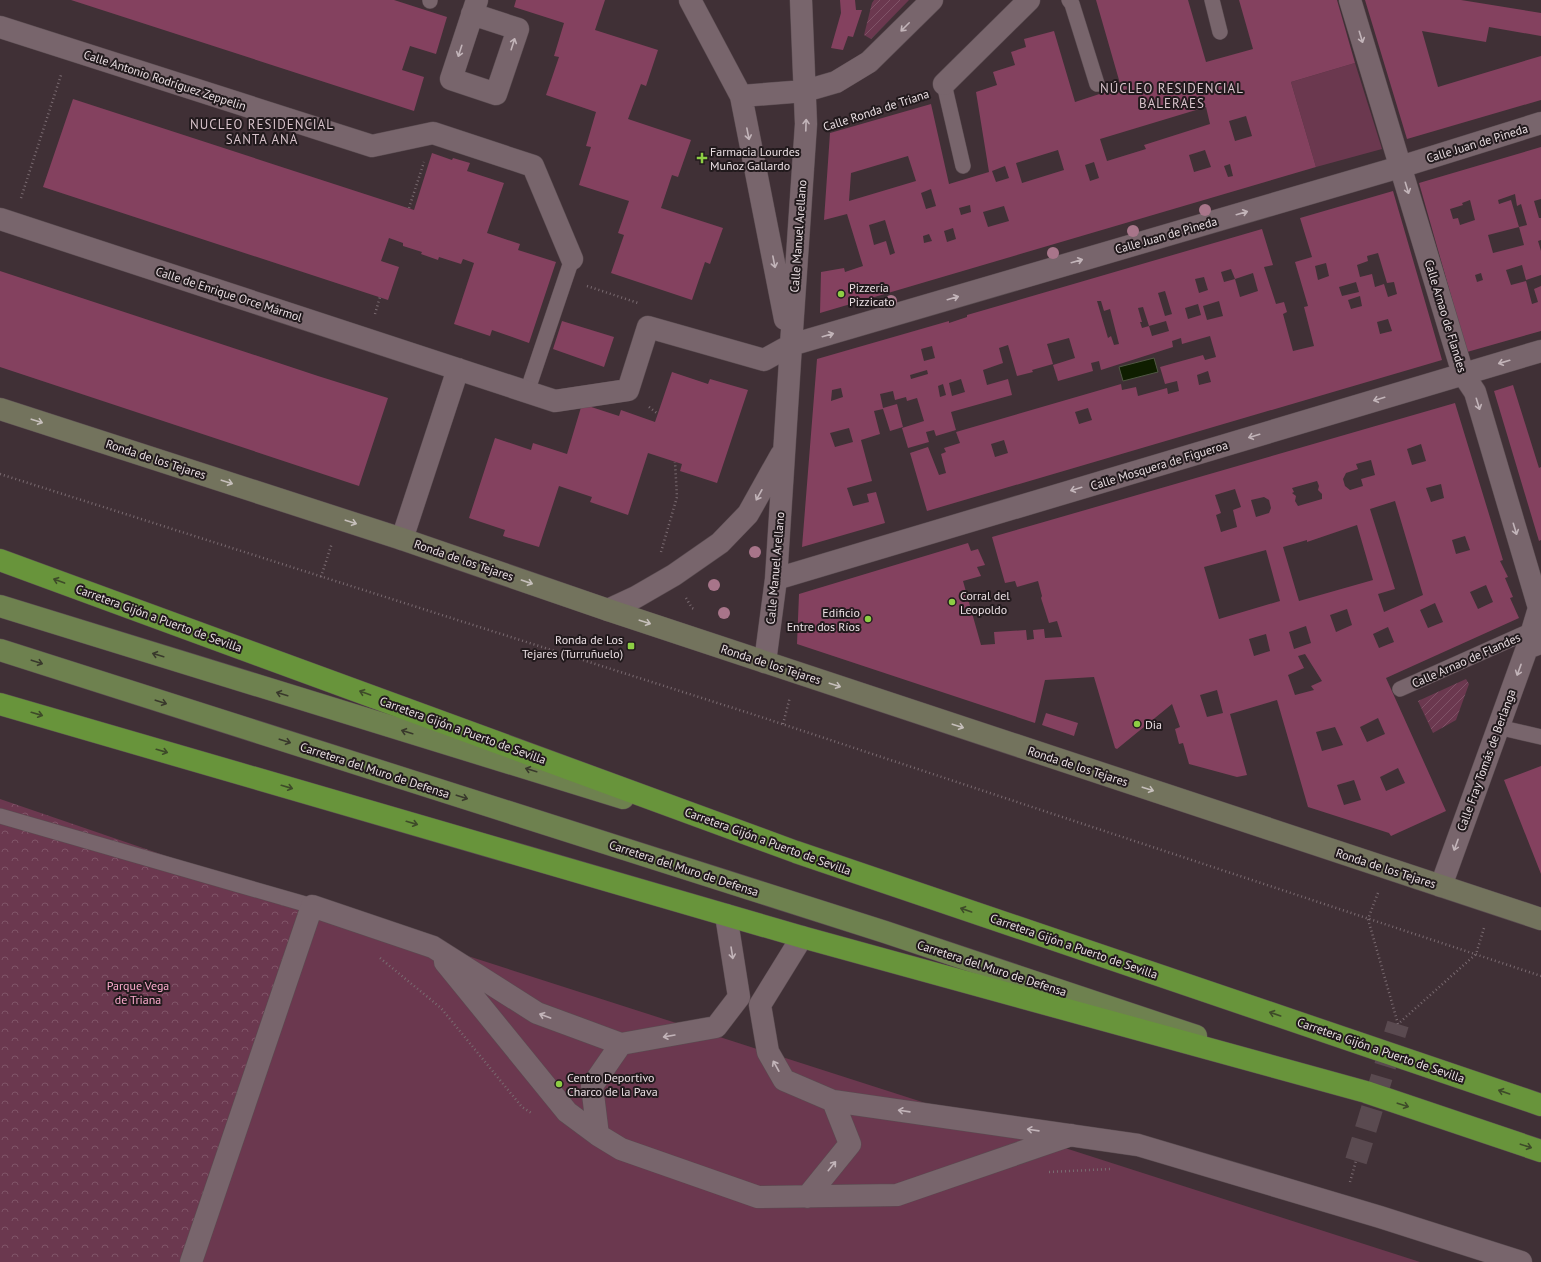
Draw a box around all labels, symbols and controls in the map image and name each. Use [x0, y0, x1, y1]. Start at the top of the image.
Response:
one-way arrow [900, 23, 910, 32]
one-way arrow [1358, 31, 1365, 44]
one-way arrow [509, 38, 517, 50]
one-way arrow [456, 44, 463, 57]
street label: Calle Antonio Rodríguez Zeppelin [82, 47, 248, 113]
district label: NÚCLEO RESIDENCIAL BALERAES [1100, 80, 1244, 112]
street label: Calle Ronda de Triana [821, 86, 931, 134]
district label: NUCLEO RESIDENCIAL SANTA ANA [190, 116, 334, 148]
one-way arrow [802, 119, 810, 132]
street label: Calle Juan de Pineda [1424, 120, 1530, 166]
one-way arrow [745, 127, 753, 140]
place label: Farmacia Lourdes Muñoz Gallardo [710, 144, 800, 173]
marker: Farmacia Lourdes Muñoz Gallardo [697, 153, 707, 163]
street label: Calle Manuel Arellano [787, 179, 809, 293]
one-way arrow [1404, 182, 1411, 195]
one-way arrow [1236, 209, 1249, 216]
street label: Calle Juan de Pineda [1113, 213, 1219, 257]
one-way arrow [770, 255, 778, 268]
one-way arrow [1071, 257, 1084, 264]
street label: Calle Arnao de Flandes [1422, 258, 1470, 374]
street label: Calle de Enrique Orce Mármol [154, 263, 305, 325]
place label: Pizzería Pizzicato [849, 280, 895, 309]
marker: Pizzería Pizzicato [836, 289, 846, 299]
one-way arrow [946, 294, 959, 301]
one-way arrow [821, 330, 834, 338]
one-way arrow [1497, 359, 1510, 366]
one-way arrow [1373, 396, 1386, 403]
one-way arrow [1475, 398, 1482, 411]
one-way arrow [30, 418, 43, 425]
one-way arrow [1248, 433, 1261, 440]
street label: Ronda de los Tejares [104, 436, 208, 482]
street label: Calle Mosquera de Figueroa [1089, 437, 1230, 493]
one-way arrow [221, 479, 233, 487]
one-way arrow [1070, 486, 1083, 493]
one-way arrow [754, 489, 762, 501]
street label: Calle Manuel Arellano [763, 511, 787, 625]
one-way arrow [345, 519, 357, 527]
one-way arrow [1512, 522, 1519, 535]
street label: Ronda de los Tejares [412, 536, 516, 584]
one-way arrow [53, 577, 65, 585]
one-way arrow [521, 579, 534, 586]
street label: Carretera Gijón a Puerto de Sevilla [74, 581, 244, 655]
place label: Corral del Leopoldo [960, 588, 1010, 617]
marker: Corral del Leopoldo [947, 597, 957, 607]
place label: Edificio Entre dos Ríos [787, 605, 860, 634]
marker: Edificio Entre dos Ríos [863, 614, 873, 624]
one-way arrow [638, 619, 651, 626]
street label: Calle Arnao de Flandes [1409, 629, 1523, 691]
place label: Ronda de Los Tejares (Turruñuelo) [522, 632, 623, 661]
marker: Ronda de Los Tejares (Turruñuelo) [626, 641, 636, 651]
street label: Ronda de los Tejares [719, 641, 823, 687]
one-way arrow [152, 651, 165, 658]
one-way arrow [30, 659, 43, 666]
one-way arrow [1514, 664, 1522, 676]
one-way arrow [828, 682, 841, 689]
street label: Calle Fray Tomás de Berlanga [1453, 687, 1519, 833]
one-way arrow [359, 689, 371, 697]
one-way arrow [276, 690, 289, 697]
street label: Carretera Gijón a Puerto de Sevilla [378, 693, 548, 767]
one-way arrow [155, 698, 167, 706]
one-way arrow [31, 711, 44, 719]
place label: Dia [1145, 717, 1162, 732]
marker: Dia [1132, 719, 1142, 729]
one-way arrow [951, 723, 964, 730]
one-way arrow [400, 728, 413, 735]
one-way arrow [278, 738, 291, 745]
street label: Carretera del Muro de Defensa [298, 739, 452, 801]
street label: Ronda de los Tejares [1026, 743, 1130, 789]
one-way arrow [156, 748, 169, 755]
one-way arrow [525, 766, 538, 773]
one-way arrow [280, 784, 293, 791]
one-way arrow [1141, 786, 1154, 793]
one-way arrow [456, 794, 469, 801]
street label: Carretera Gijón a Puerto de Sevilla [683, 804, 853, 878]
one-way arrow [405, 820, 418, 827]
street label: Carretera del Muro de Defensa [607, 837, 761, 899]
one-way arrow [1451, 839, 1459, 851]
street label: Ronda de los Tejares [1334, 845, 1438, 891]
one-way arrow [961, 905, 973, 913]
street label: Carretera Gijón a Puerto de Sevilla [988, 910, 1160, 982]
street label: Carretera del Muro de Defensa [915, 937, 1069, 999]
one-way arrow [728, 946, 736, 959]
park label: Parque Vega de Triana [107, 978, 169, 1007]
one-way arrow [1269, 1010, 1281, 1018]
one-way arrow [540, 1011, 552, 1019]
street label: Carretera Gijón a Puerto de Sevilla [1295, 1014, 1467, 1086]
one-way arrow [663, 1032, 676, 1040]
one-way arrow [772, 1060, 780, 1072]
place label: Centro Deportivo Charco de la Pava [567, 1070, 658, 1099]
marker: Centro Deportivo Charco de la Pava [554, 1079, 564, 1089]
one-way arrow [1498, 1088, 1511, 1095]
one-way arrow [1397, 1101, 1409, 1109]
one-way arrow [898, 1107, 911, 1115]
one-way arrow [1027, 1126, 1040, 1134]
one-way arrow [1520, 1142, 1532, 1150]
one-way arrow [827, 1161, 836, 1172]

